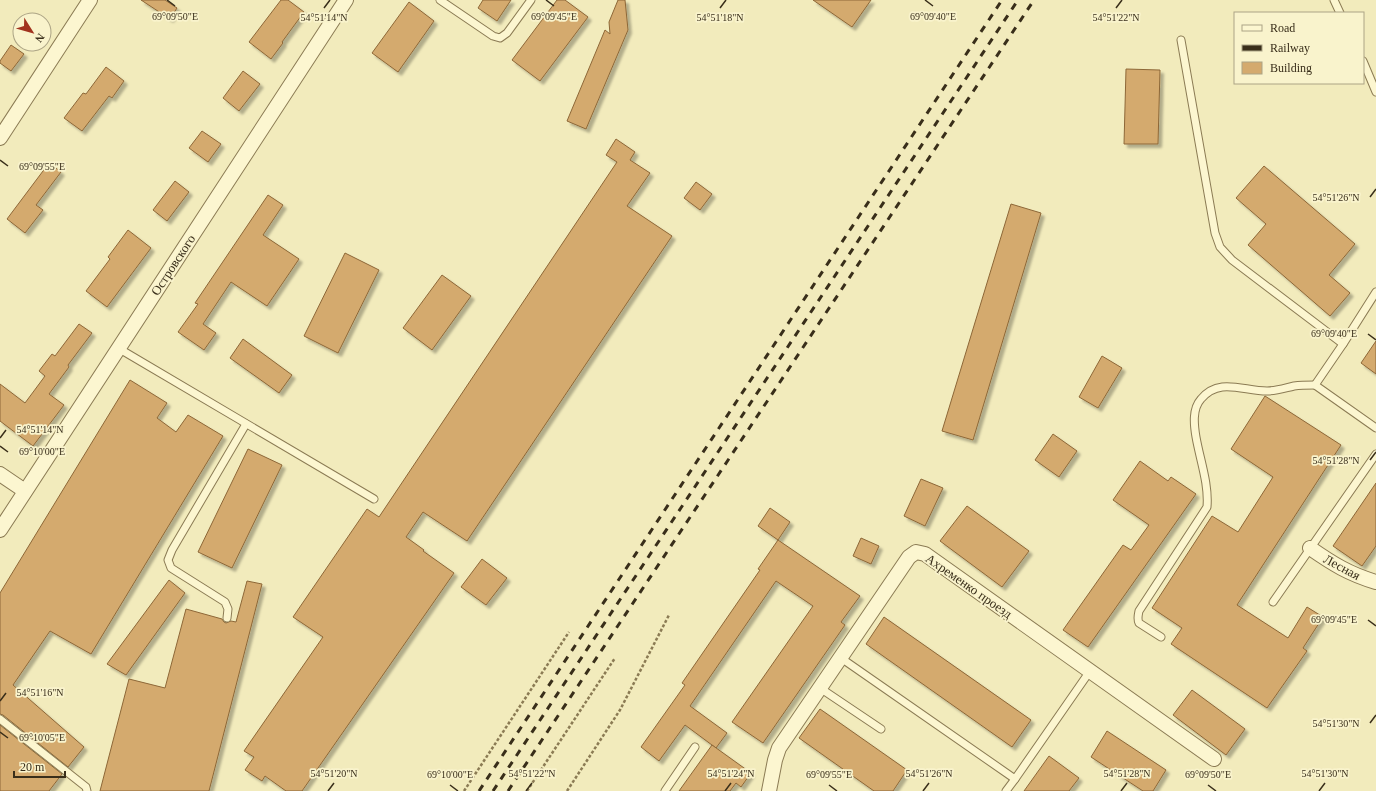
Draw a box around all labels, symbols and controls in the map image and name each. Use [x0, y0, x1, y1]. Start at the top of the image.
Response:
text: 69°09'50"E [152, 11, 198, 22]
text: 69°09'45"E [531, 11, 577, 22]
text: 69°09'40"E [910, 11, 956, 22]
north arrow [12, 12, 52, 52]
text: 54°51'14"N [300, 12, 348, 23]
text: 54°51'18"N [696, 12, 744, 23]
text: 54°51'22"N [1092, 12, 1140, 23]
legend [1234, 12, 1364, 84]
text: Road [1270, 21, 1295, 35]
text: N [33, 31, 47, 45]
text: Railway [1270, 41, 1310, 55]
text: Building [1270, 61, 1312, 75]
text: 69°09'55"E [19, 161, 65, 172]
text: 54°51'26"N [1312, 192, 1360, 203]
street label: Островского [148, 232, 198, 298]
text: 69°09'40"E [1311, 328, 1357, 339]
text: 54°51'14"N [16, 424, 64, 435]
text: 69°10'00"E [19, 446, 65, 457]
text: 54°51'28"N [1312, 455, 1360, 466]
street label: Ахременко проезд [923, 551, 1015, 622]
street label: Лесная [1321, 551, 1363, 583]
text: 69°09'45"E [1311, 614, 1357, 625]
text: 54°51'16"N [16, 687, 64, 698]
text: 54°51'30"N [1312, 718, 1360, 729]
text: 69°10'05"E [19, 732, 65, 743]
scale bar [14, 753, 65, 779]
text: 20 m [20, 760, 45, 774]
text: 54°51'20"N [310, 768, 358, 779]
text: 54°51'22"N [508, 768, 556, 779]
text: 54°51'24"N [707, 768, 755, 779]
text: 54°51'26"N [905, 768, 953, 779]
text: 54°51'28"N [1103, 768, 1151, 779]
text: 54°51'30"N [1301, 768, 1349, 779]
text: 69°10'00"E [427, 769, 473, 780]
text: 69°09'55"E [806, 769, 852, 780]
text: 69°09'50"E [1185, 769, 1231, 780]

